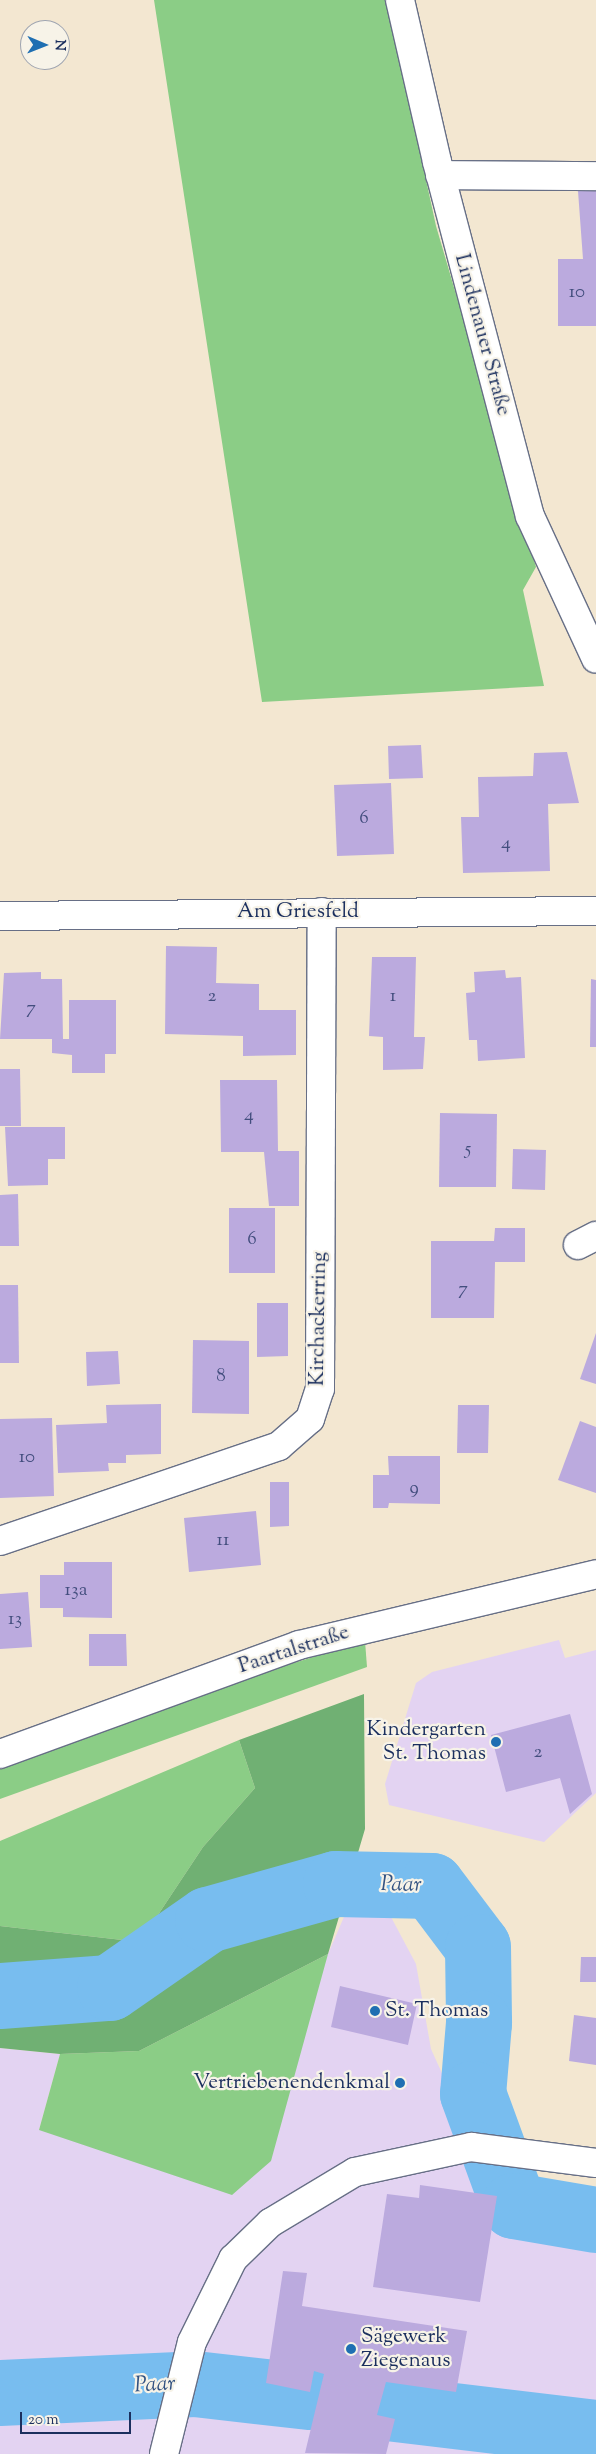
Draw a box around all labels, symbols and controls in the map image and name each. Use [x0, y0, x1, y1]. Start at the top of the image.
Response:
north arrow [20, 20, 70, 70]
text: N [49, 39, 69, 51]
street label: Lindenauer Straße [448, 251, 516, 419]
house number: 10 [569, 282, 585, 304]
house number: 6 [359, 808, 369, 830]
house number: 4 [501, 833, 511, 855]
street label: Am Griesfeld [237, 899, 359, 925]
house number: 2 [208, 986, 216, 1008]
house number: 1 [390, 986, 396, 1008]
house number: 7 [26, 998, 36, 1020]
house number: 4 [244, 1105, 254, 1127]
house number: 5 [465, 1139, 471, 1161]
house number: 6 [247, 1229, 257, 1251]
street label: Kirchackerring [305, 1252, 333, 1386]
house number: 7 [458, 1279, 468, 1301]
house number: 8 [216, 1366, 226, 1388]
house number: 10 [19, 1447, 35, 1469]
house number: 9 [409, 1478, 419, 1500]
house number: 11 [217, 1530, 229, 1552]
house number: 13a [65, 1580, 87, 1602]
house number: 13 [8, 1609, 22, 1631]
street label: Paartalstraße [235, 1620, 353, 1680]
place label: Kindergarten St. Thomas [366, 1717, 486, 1767]
marker: Kindergarten St. Thomas [490, 1736, 502, 1748]
house number: 2 [534, 1742, 542, 1764]
water label: Paar [380, 1872, 422, 1900]
place label: St. Thomas [385, 1998, 488, 2024]
marker: St. Thomas [369, 2005, 381, 2017]
place label: Vertriebenendenkmal [193, 2070, 390, 2096]
marker: Vertriebenendenkmal [394, 2077, 406, 2089]
place label: Sägewerk Ziegenaus [361, 2324, 451, 2374]
marker: Sägewerk Ziegenaus [345, 2343, 357, 2355]
water label: Paar [134, 2372, 176, 2400]
scale bar [22, 2402, 134, 2434]
text: 20 m [28, 2410, 59, 2431]

